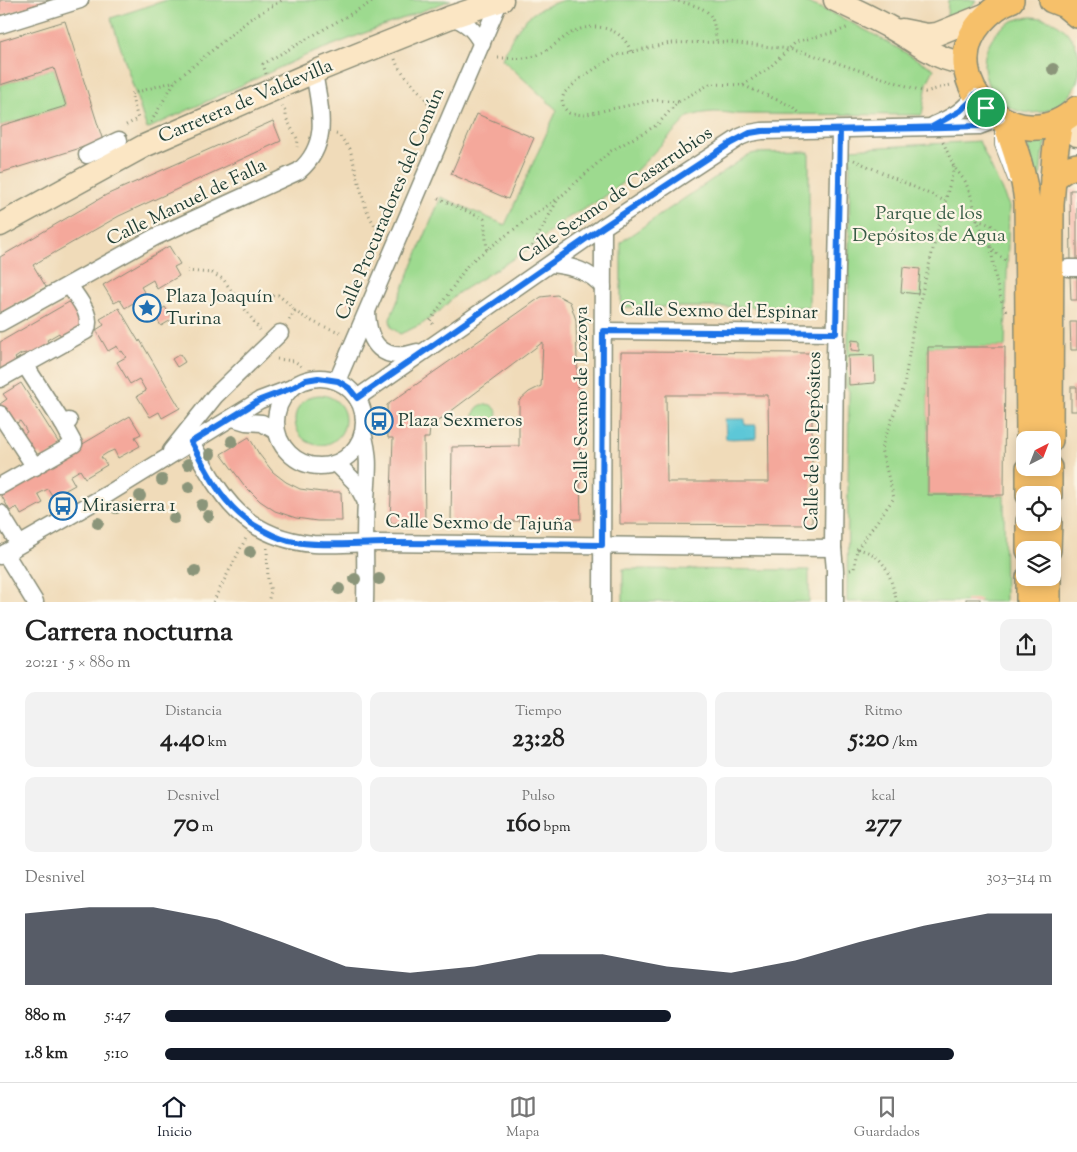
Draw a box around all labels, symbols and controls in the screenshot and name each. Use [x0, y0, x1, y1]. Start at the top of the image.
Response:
street label: Carretera de Valdevilla [155, 53, 338, 151]
street label: Calle Procuradores del Común [330, 84, 452, 324]
pin [965, 87, 1007, 129]
icon: arrive [972, 94, 1000, 122]
street label: Calle Sexmo de Casarrubios [513, 121, 719, 271]
street label: Calle Manuel de Falla [102, 152, 272, 254]
park label: Parque de los Depósitos de Agua [852, 201, 1006, 250]
place label: Plaza Joaquín Turina [166, 284, 273, 333]
place icon: Plaza Joaquín Turina [132, 293, 162, 323]
street label: Calle Sexmo del Espinar [620, 297, 818, 327]
street label: Calle Sexmo de Lozoya [569, 306, 596, 494]
street label: Calle de los Depósitos [799, 351, 829, 531]
bus stop icon: Plaza Sexmeros [364, 406, 394, 436]
place label: Plaza Sexmeros [398, 408, 523, 435]
north arrow [1016, 431, 1061, 476]
map controls [1016, 431, 1061, 586]
button: locate [1016, 486, 1061, 531]
bus stop icon: Mirasierra 1 [48, 491, 78, 521]
place label: Mirasierra 1 [82, 493, 176, 520]
street label: Calle Sexmo de Tajuña [385, 509, 573, 539]
button: layers [1016, 541, 1061, 586]
text: Carrera nocturna [25, 613, 233, 653]
button: share [1000, 619, 1052, 671]
text: 20:21 · 5 × 880 m [25, 652, 131, 675]
text: Distancia [165, 702, 222, 722]
text: Tiempo [515, 702, 562, 722]
text: Ritmo [865, 702, 902, 722]
text: 4.40 [160, 722, 205, 758]
text: 23:28 [512, 722, 565, 758]
text: 5:20 [849, 722, 889, 758]
text: km [205, 733, 227, 753]
text: /km [889, 733, 918, 753]
text: Desnivel [167, 787, 220, 807]
text: Pulso [522, 787, 555, 807]
text: kcal [871, 787, 896, 807]
text: 70 [174, 807, 199, 843]
text: 160 [506, 807, 541, 843]
text: 277 [865, 807, 902, 843]
text: m [199, 818, 213, 838]
text: bpm [541, 818, 571, 838]
text: Desnivel [25, 867, 85, 890]
text: 303–314 m [986, 867, 1052, 890]
text: 880 m [25, 1005, 66, 1028]
text: 5:47 [105, 1005, 131, 1028]
text: 1.8 km [25, 1043, 68, 1066]
text: 5:10 [105, 1043, 128, 1066]
tab: Inicio [157, 1093, 192, 1143]
tab: Mapa [506, 1093, 539, 1143]
tab: Guardados [854, 1093, 920, 1143]

